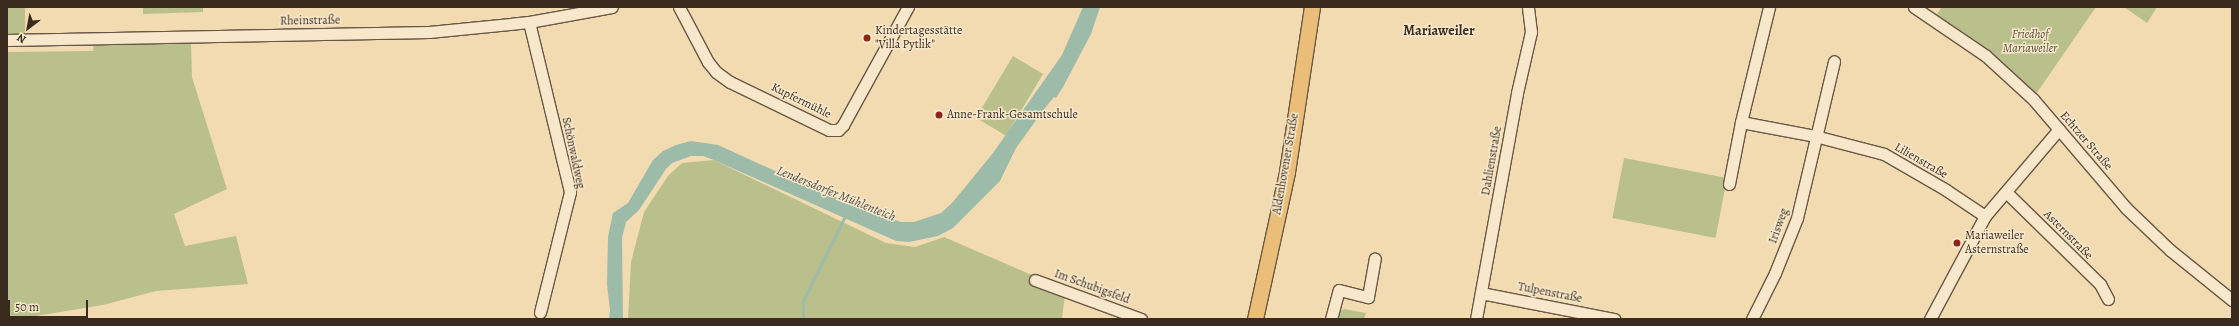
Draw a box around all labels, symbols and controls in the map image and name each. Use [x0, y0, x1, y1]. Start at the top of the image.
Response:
north arrow [8, 8, 48, 48]
street label: Rheinstraße [280, 13, 340, 29]
district label: Mariaweiler [1403, 23, 1475, 39]
place label: Kindertagesstätte "Villa Pytlik" [875, 24, 962, 52]
park label: Friedhof Mariaweiler [2003, 28, 2057, 56]
text: N [14, 30, 29, 47]
marker: Kindertagesstätte "Villa Pytlik" [862, 33, 872, 43]
street label: Kupfermühle [769, 80, 833, 122]
place label: Anne-Frank-Gesamtschule [947, 108, 1078, 122]
street label: Echtzer Straße [2057, 109, 2115, 173]
marker: Anne-Frank-Gesamtschule [934, 110, 944, 120]
street label: Aldenhovener Straße [1270, 112, 1302, 216]
street label: Schönwaldweg [558, 116, 588, 190]
street label: Dahlienstraße [1479, 125, 1505, 197]
street label: Lilienstraße [1892, 140, 1950, 182]
water label: Lendersdorfer Mühlenteich [774, 163, 898, 225]
street label: Irisweg [1766, 206, 1792, 246]
street label: Asternstraße [2040, 207, 2096, 263]
place label: Mariaweiler Asternstraße [1965, 229, 2029, 257]
marker: Mariaweiler Asternstraße [1952, 238, 1962, 248]
street label: Im Schubigsfeld [1052, 267, 1132, 307]
street label: Tulpenstraße [1517, 280, 1583, 306]
scale bar [10, 292, 90, 318]
text: 50 m [15, 299, 39, 315]

